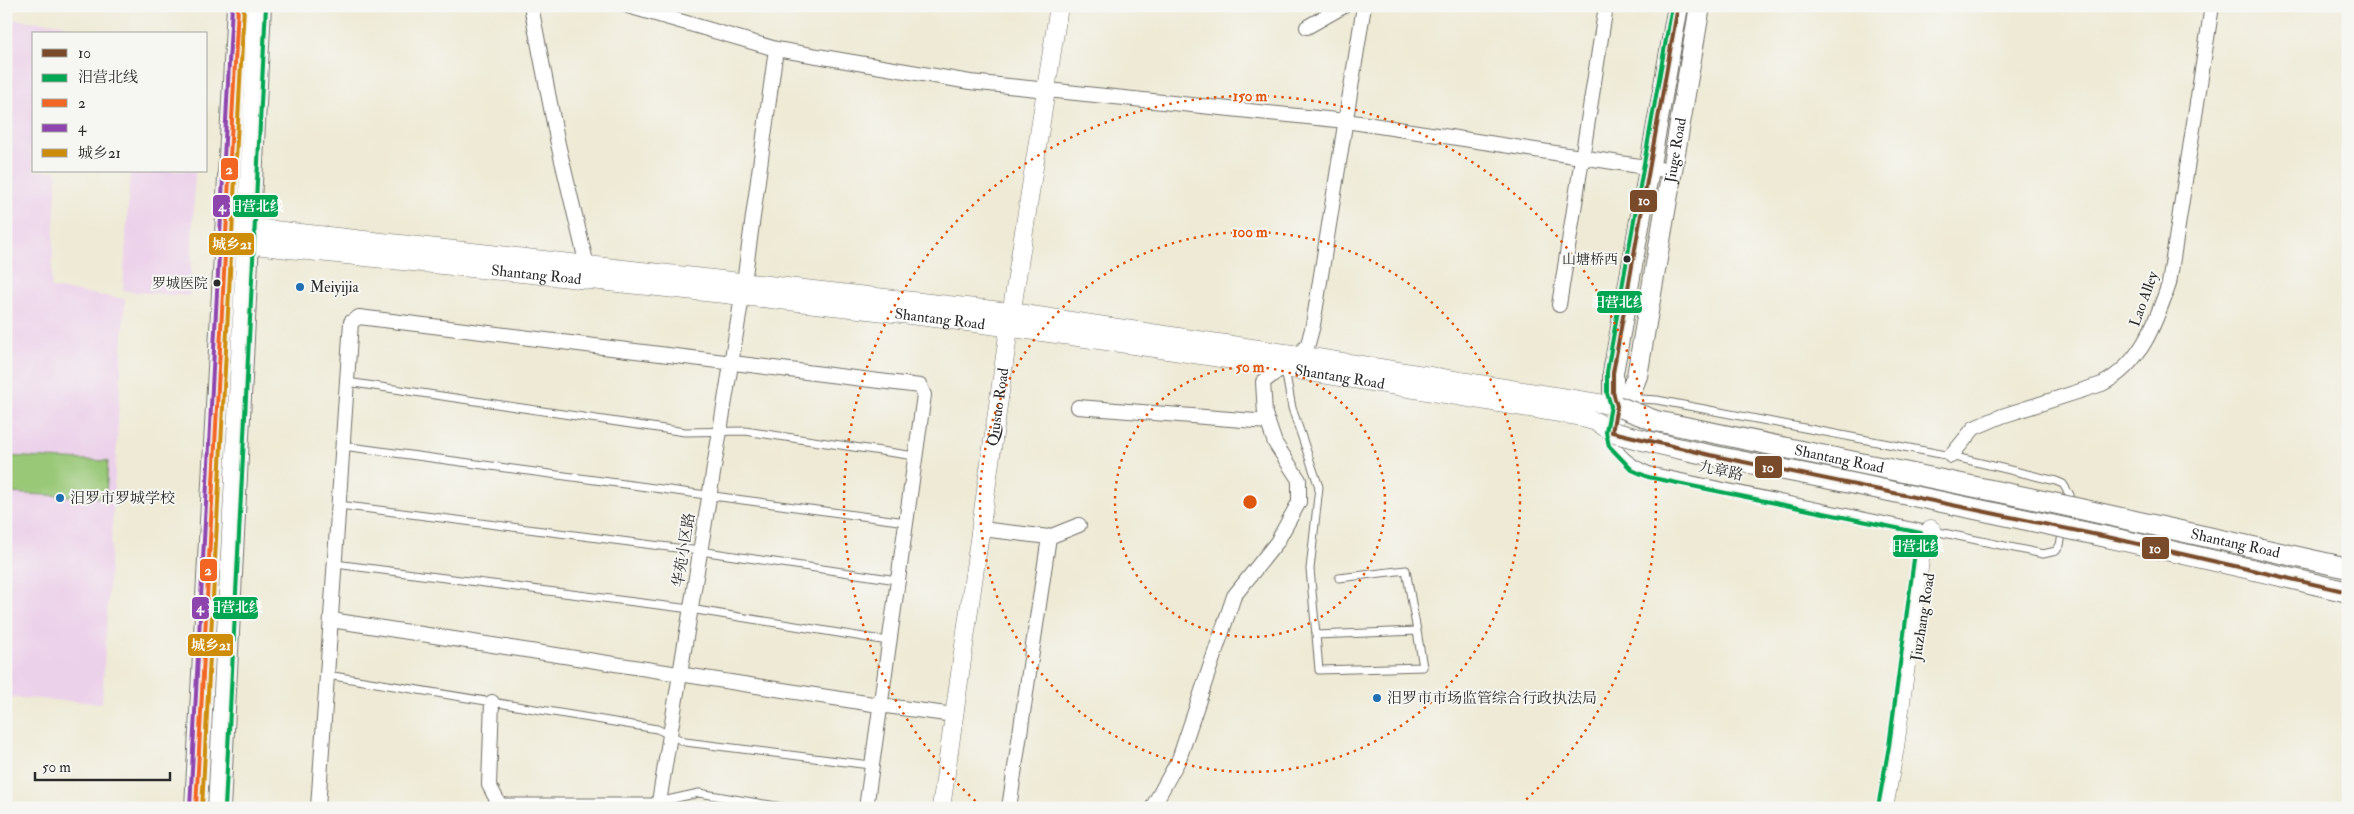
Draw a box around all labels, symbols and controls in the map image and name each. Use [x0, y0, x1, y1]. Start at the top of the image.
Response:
legend [32, 32, 208, 172]
text: 10 [78, 44, 91, 63]
text: 汨营北线 [78, 68, 138, 87]
text: 150 m [1233, 87, 1267, 106]
text: 2 [78, 94, 86, 113]
street label: Jiuge Road [1660, 116, 1690, 186]
text: 4 [78, 118, 87, 137]
text: 城乡21 [78, 144, 121, 163]
line badge: 2 [220, 157, 239, 181]
text: 2 [225, 161, 233, 178]
line badge: 10 [1629, 189, 1658, 213]
text: 10 [1638, 192, 1650, 209]
line badge: 4 [212, 194, 231, 218]
line badge: 汨营北线 [232, 194, 279, 218]
text: 4 [217, 198, 227, 215]
text: 汨营北线 [228, 198, 284, 215]
text: 100 m [1232, 223, 1268, 242]
line badge: 城乡21 [208, 232, 255, 256]
text: 城乡21 [212, 236, 252, 253]
place label: 山塘桥西 [1562, 251, 1618, 268]
marker: 山塘桥西 [1622, 254, 1632, 264]
street label: Shantang Road [490, 261, 583, 289]
street label: Lao Alley [2125, 268, 2163, 329]
place label: 罗城医院 [152, 275, 208, 292]
marker: 罗城医院 [212, 278, 222, 288]
place label: Meiyijia [310, 278, 359, 297]
marker: Meiyijia [294, 281, 306, 293]
line badge: 汨营北线 [1596, 290, 1643, 314]
text: 汨营北线 [1591, 294, 1647, 311]
street label: Shantang Road [894, 304, 987, 334]
text: 50 m [1236, 358, 1265, 377]
street label: Shantang Road [1293, 360, 1387, 393]
street label: Qiusuo Road [983, 366, 1013, 447]
street label: Shantang Road [1793, 440, 1886, 477]
line badge: 10 [1754, 455, 1783, 479]
street label: 九章路 [1697, 457, 1745, 485]
text: 10 [1762, 459, 1774, 476]
place label: 汨罗市罗城学校 [70, 489, 175, 508]
marker: 汨罗市罗城学校 [54, 492, 66, 504]
centre of rings [1241, 493, 1259, 511]
street label: 华苑小区路 [669, 511, 699, 589]
street label: Shantang Road [2189, 524, 2282, 562]
line badge: 汨营北线 [1892, 534, 1939, 558]
line badge: 10 [2141, 536, 2170, 560]
text: 汨营北线 [1888, 538, 1944, 555]
text: 10 [2149, 540, 2161, 557]
line badge: 2 [199, 558, 218, 582]
text: 2 [204, 562, 212, 579]
street label: Jiuzhang Road [1907, 571, 1940, 663]
line badge: 4 [191, 596, 210, 620]
line badge: 汨营北线 [212, 596, 259, 620]
text: 4 [195, 599, 205, 616]
text: 汨营北线 [207, 599, 263, 616]
line badge: 城乡21 [187, 633, 234, 657]
text: 城乡21 [191, 637, 231, 654]
place label: 汨罗市市场监管综合行政执法局 [1387, 689, 1597, 708]
marker: 汨罗市市场监管综合行政执法局 [1371, 692, 1383, 704]
scale bar [35, 749, 170, 781]
text: 50 m [42, 758, 71, 777]

